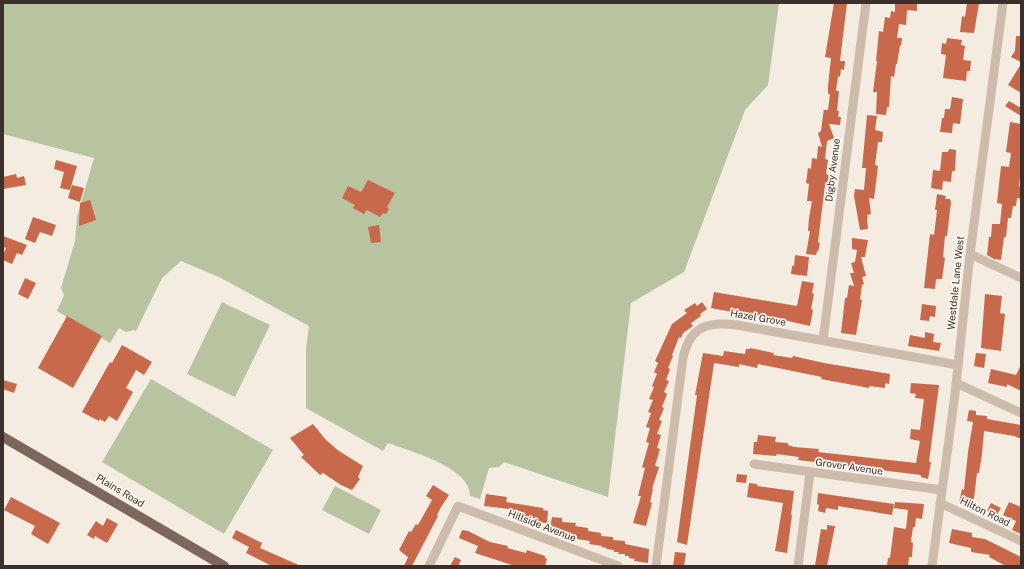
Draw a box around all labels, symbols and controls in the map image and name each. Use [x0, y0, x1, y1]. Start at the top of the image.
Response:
street label: Digby Avenue [823, 138, 843, 202]
street label: Westdale Lane West [945, 235, 967, 331]
street label: Hazel Grove [729, 307, 787, 329]
street label: Grover Avenue [814, 456, 884, 478]
street label: Plains Road [94, 472, 146, 510]
street label: Hilton Road [958, 495, 1012, 529]
street label: Hillside Avenue [506, 508, 578, 544]

